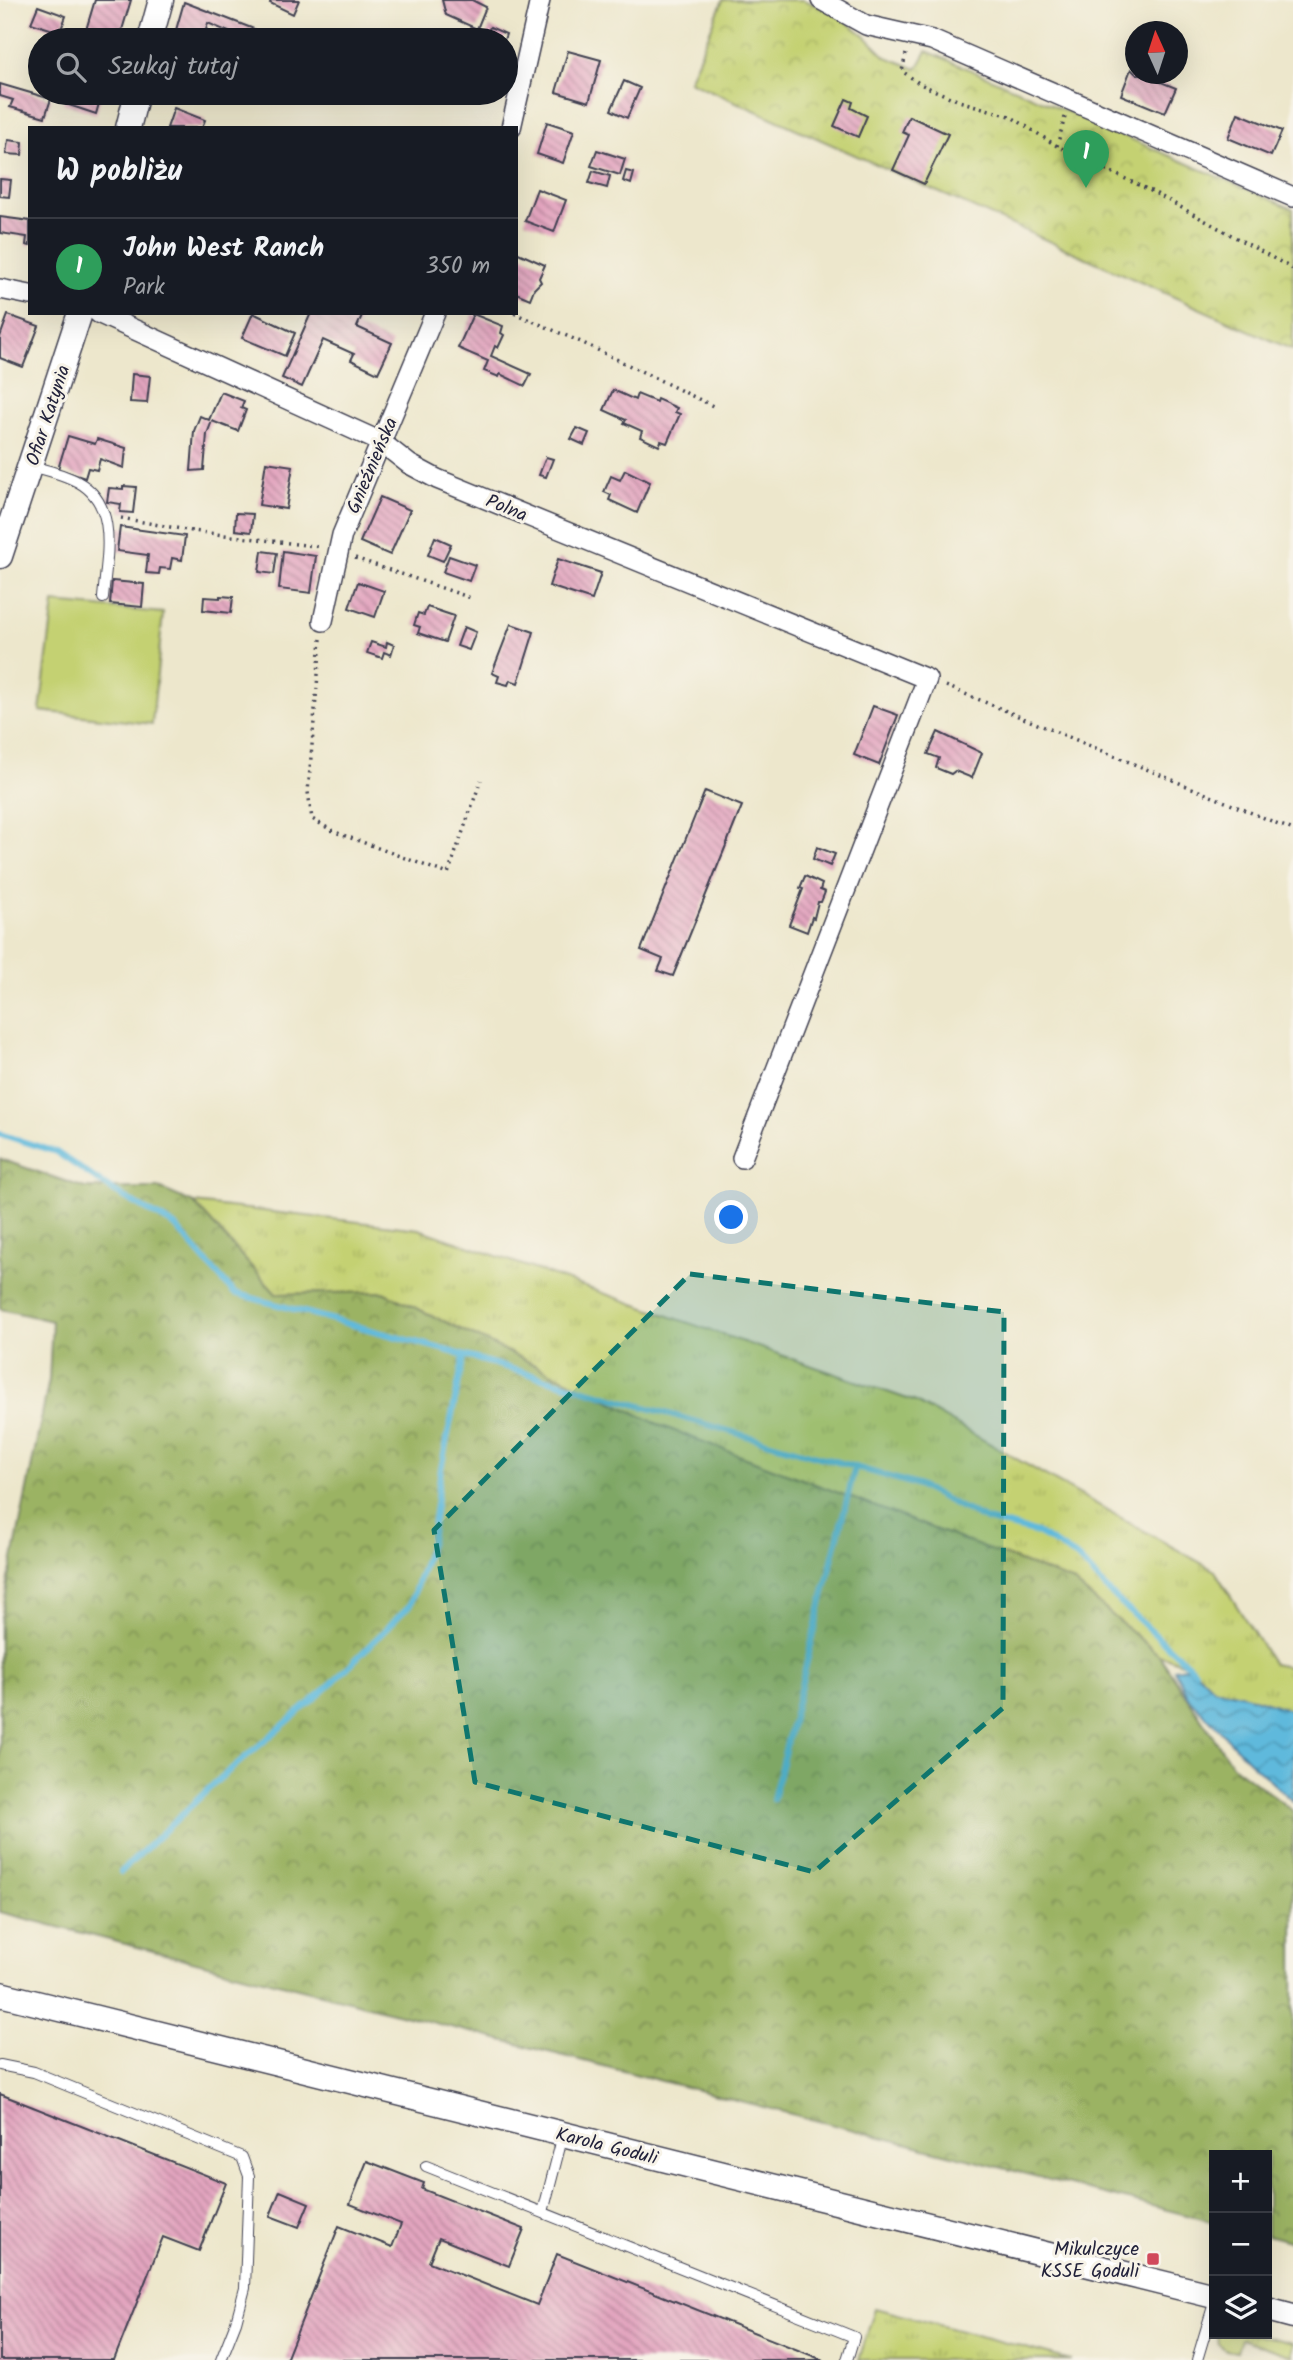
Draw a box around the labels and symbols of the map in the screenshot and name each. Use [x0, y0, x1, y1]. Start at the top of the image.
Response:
north arrow [1125, 21, 1188, 84]
pin: 1 [1063, 130, 1109, 188]
street label: Ofiar Katynia [18, 361, 79, 470]
street label: Gnieźnieńska [339, 413, 407, 519]
street label: Polna [481, 487, 532, 531]
your location [714, 1200, 748, 1234]
street label: Karola Goduli [552, 2120, 662, 2174]
place label: Mikulczyce KSSE Goduli [1041, 2235, 1140, 2287]
marker: Mikulczyce KSSE Goduli [1145, 2251, 1161, 2267]

